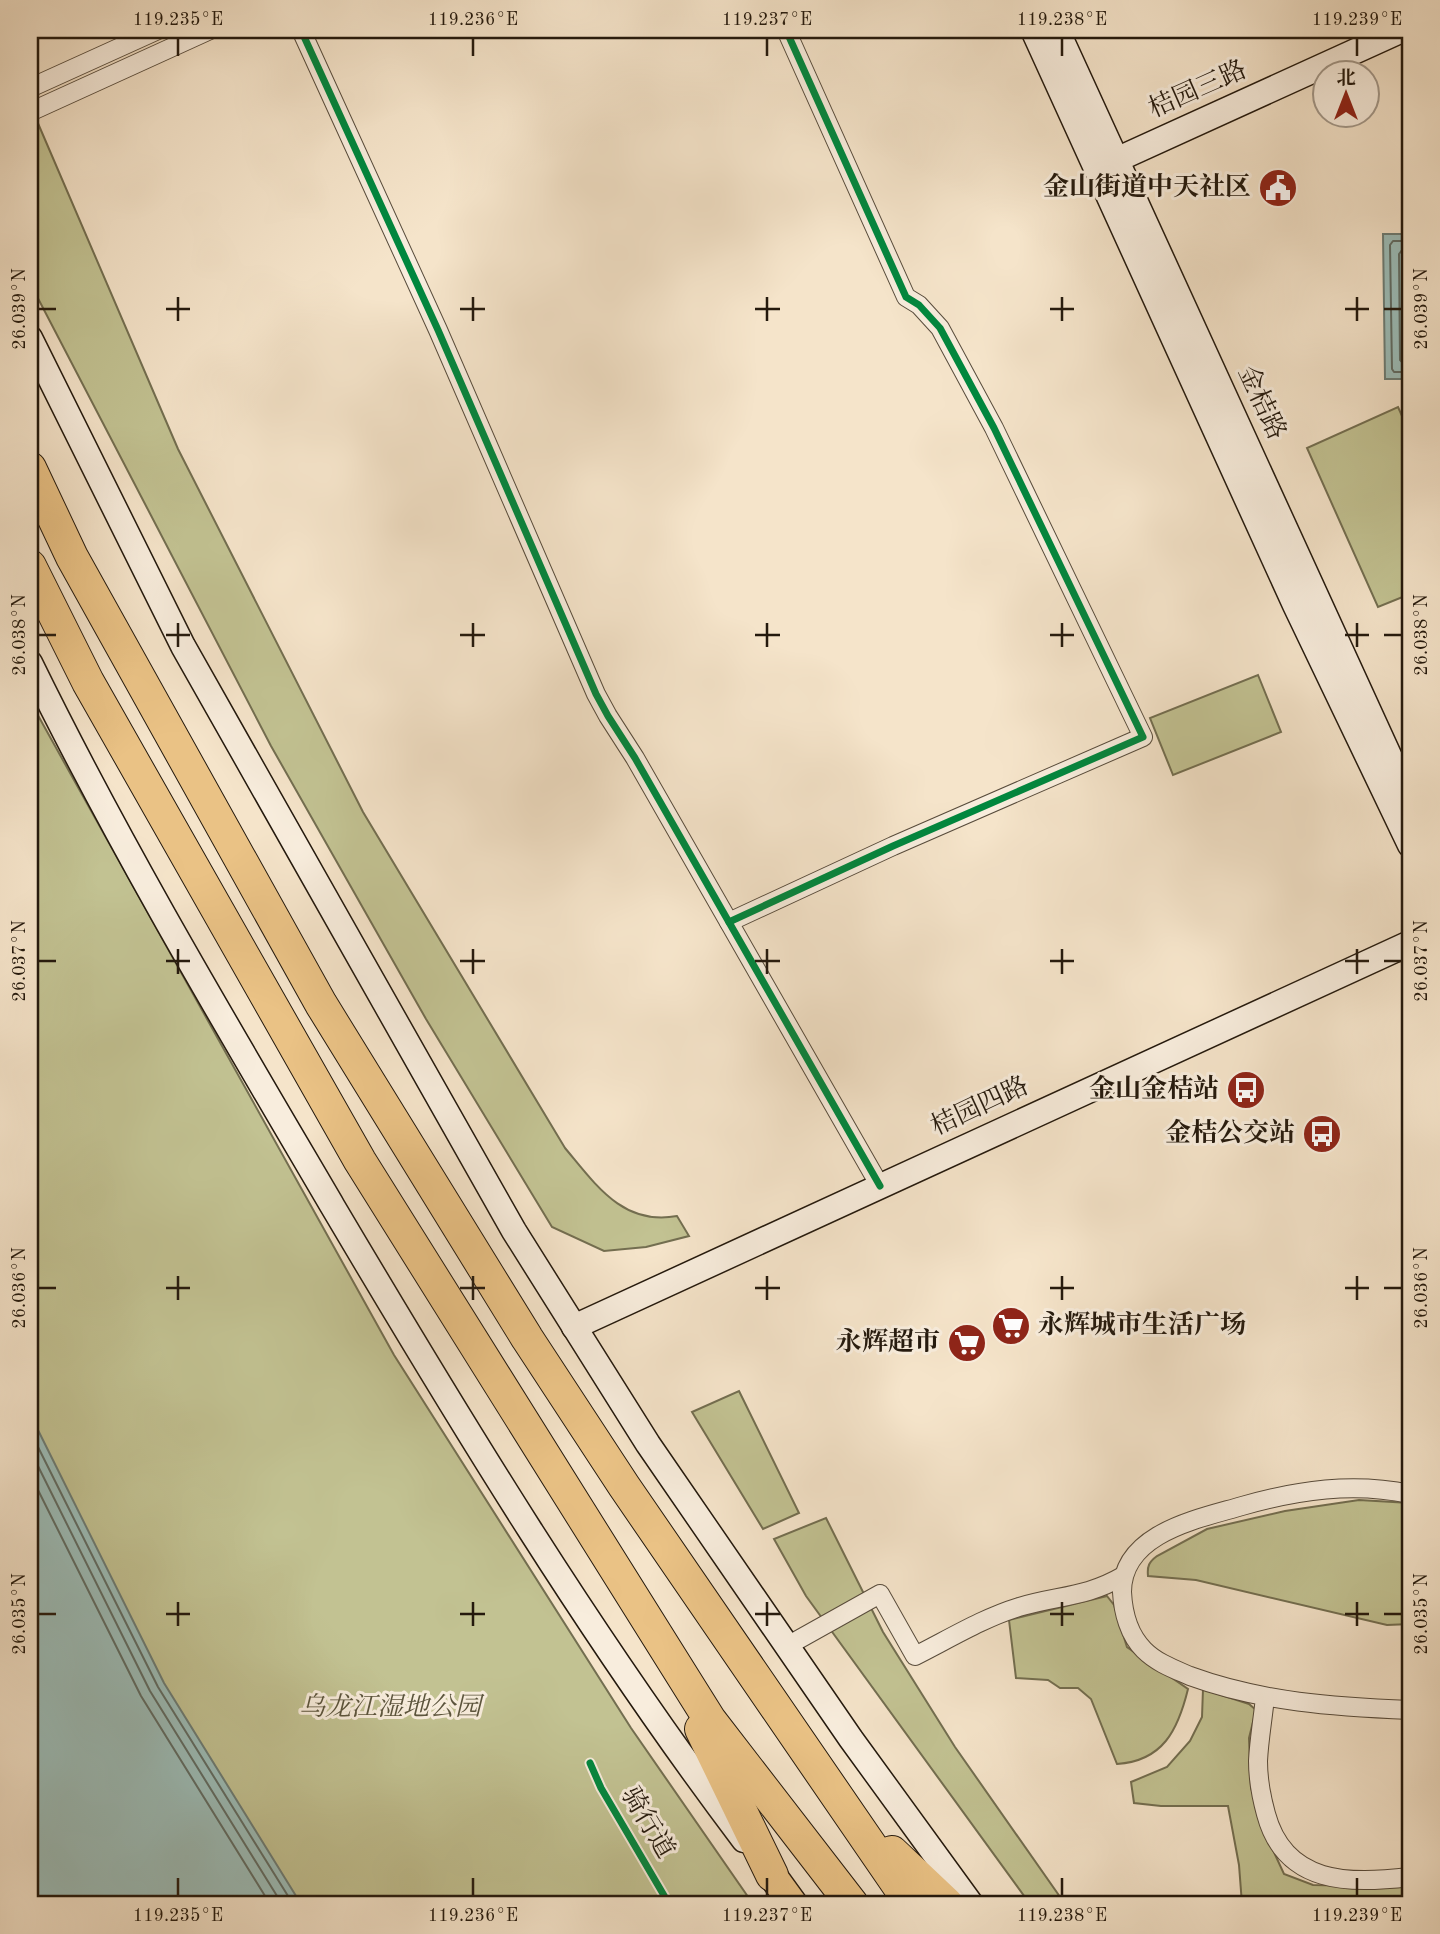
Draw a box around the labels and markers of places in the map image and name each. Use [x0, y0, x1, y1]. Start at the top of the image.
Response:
public building icon: 金山街道中天社区 [1257, 167, 1299, 209]
place label: 金山街道中天社区 [1043, 172, 1251, 201]
bus stop icon: 金山金桔站 [1225, 1069, 1267, 1111]
place label: 金山金桔站 [1089, 1074, 1219, 1103]
bus stop icon: 金桔公交站 [1301, 1113, 1343, 1155]
place label: 金桔公交站 [1165, 1118, 1295, 1147]
supermarket icon: 永辉城市生活广场 [990, 1305, 1032, 1347]
place label: 永辉城市生活广场 [1038, 1310, 1246, 1339]
supermarket icon: 永辉超市 [946, 1322, 988, 1364]
place label: 永辉超市 [836, 1327, 940, 1356]

